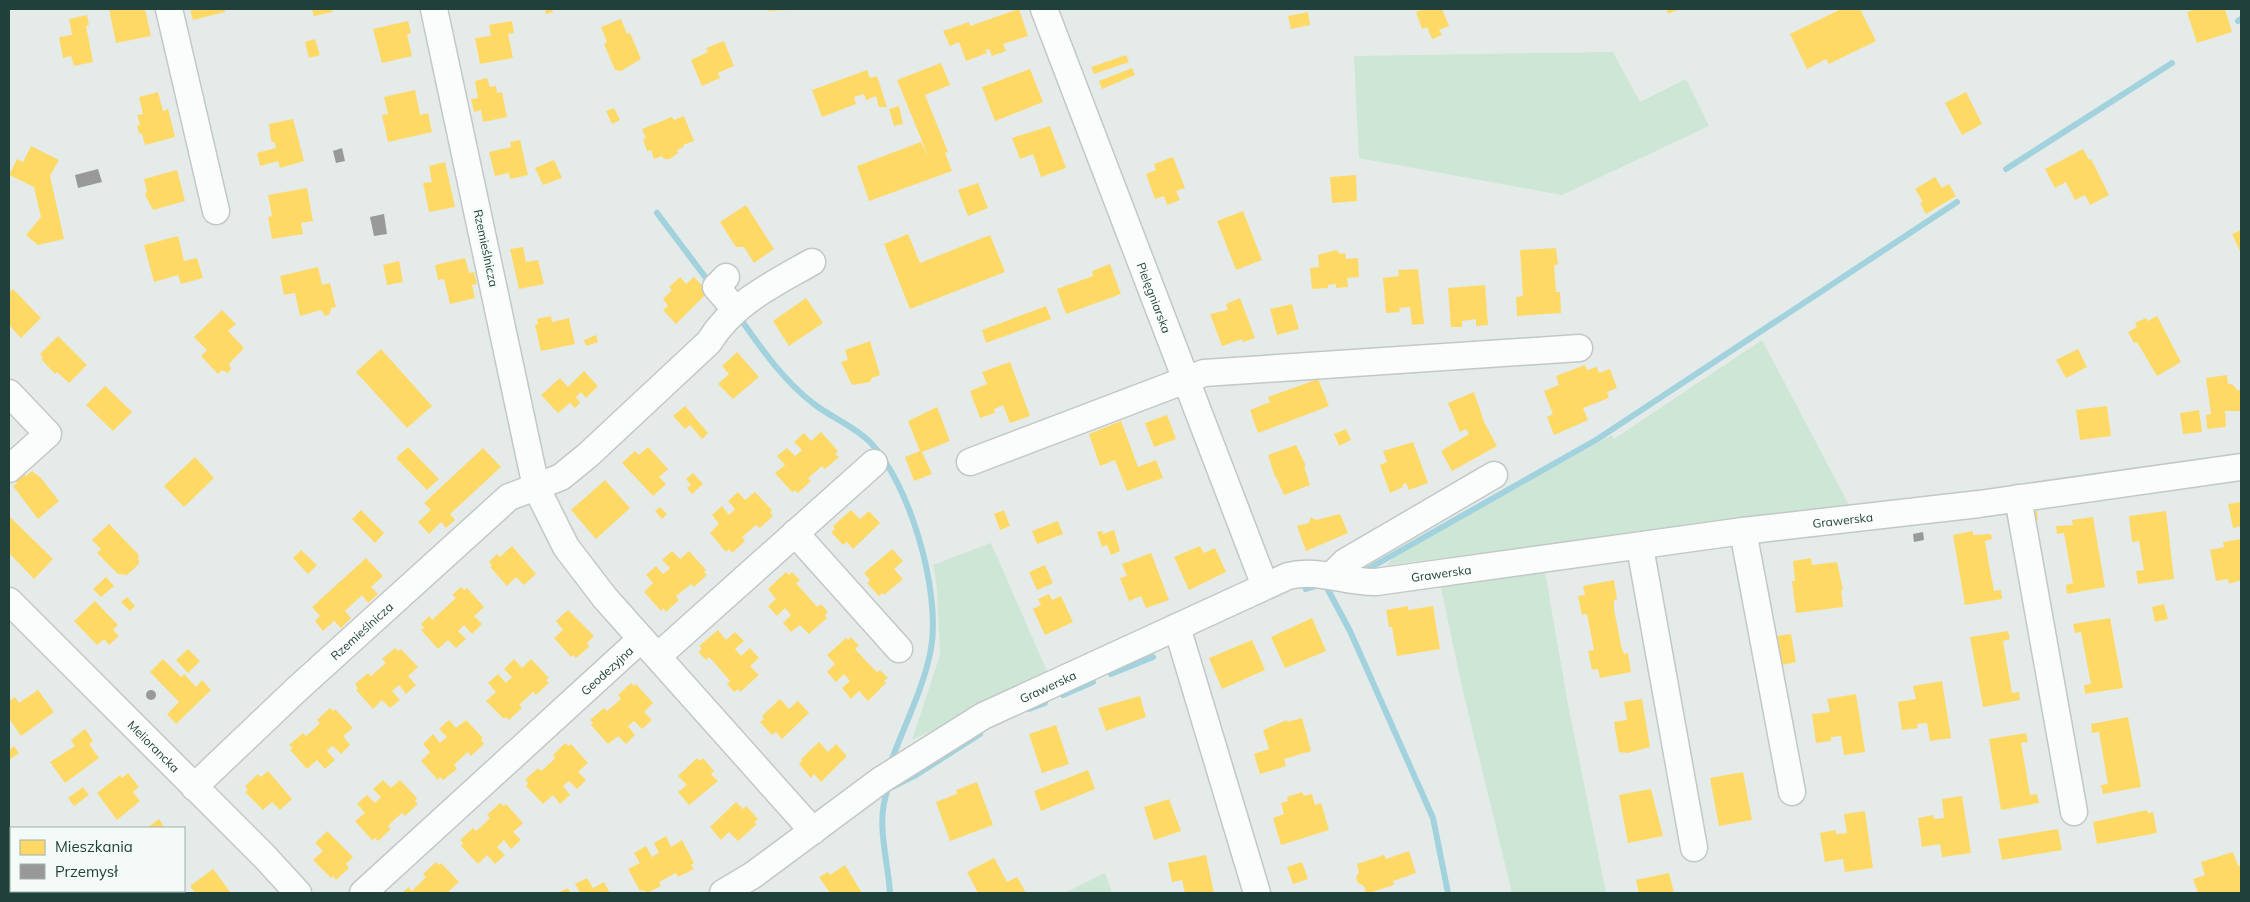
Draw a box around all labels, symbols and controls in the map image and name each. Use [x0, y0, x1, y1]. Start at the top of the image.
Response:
street label: Rzemieślnicza [470, 208, 502, 288]
street label: Pielęgniarska [1134, 260, 1175, 335]
street label: Grawerska [1812, 509, 1874, 531]
street label: Grawerska [1410, 561, 1472, 585]
street label: Rzemieślnicza [327, 599, 396, 663]
street label: Geodezyjna [577, 643, 636, 698]
street label: Grawerska [1017, 667, 1078, 706]
street label: Meliorancka [125, 717, 183, 775]
legend [10, 827, 185, 892]
text: Mieszkania [55, 837, 133, 856]
text: Przemysł [55, 862, 118, 881]

